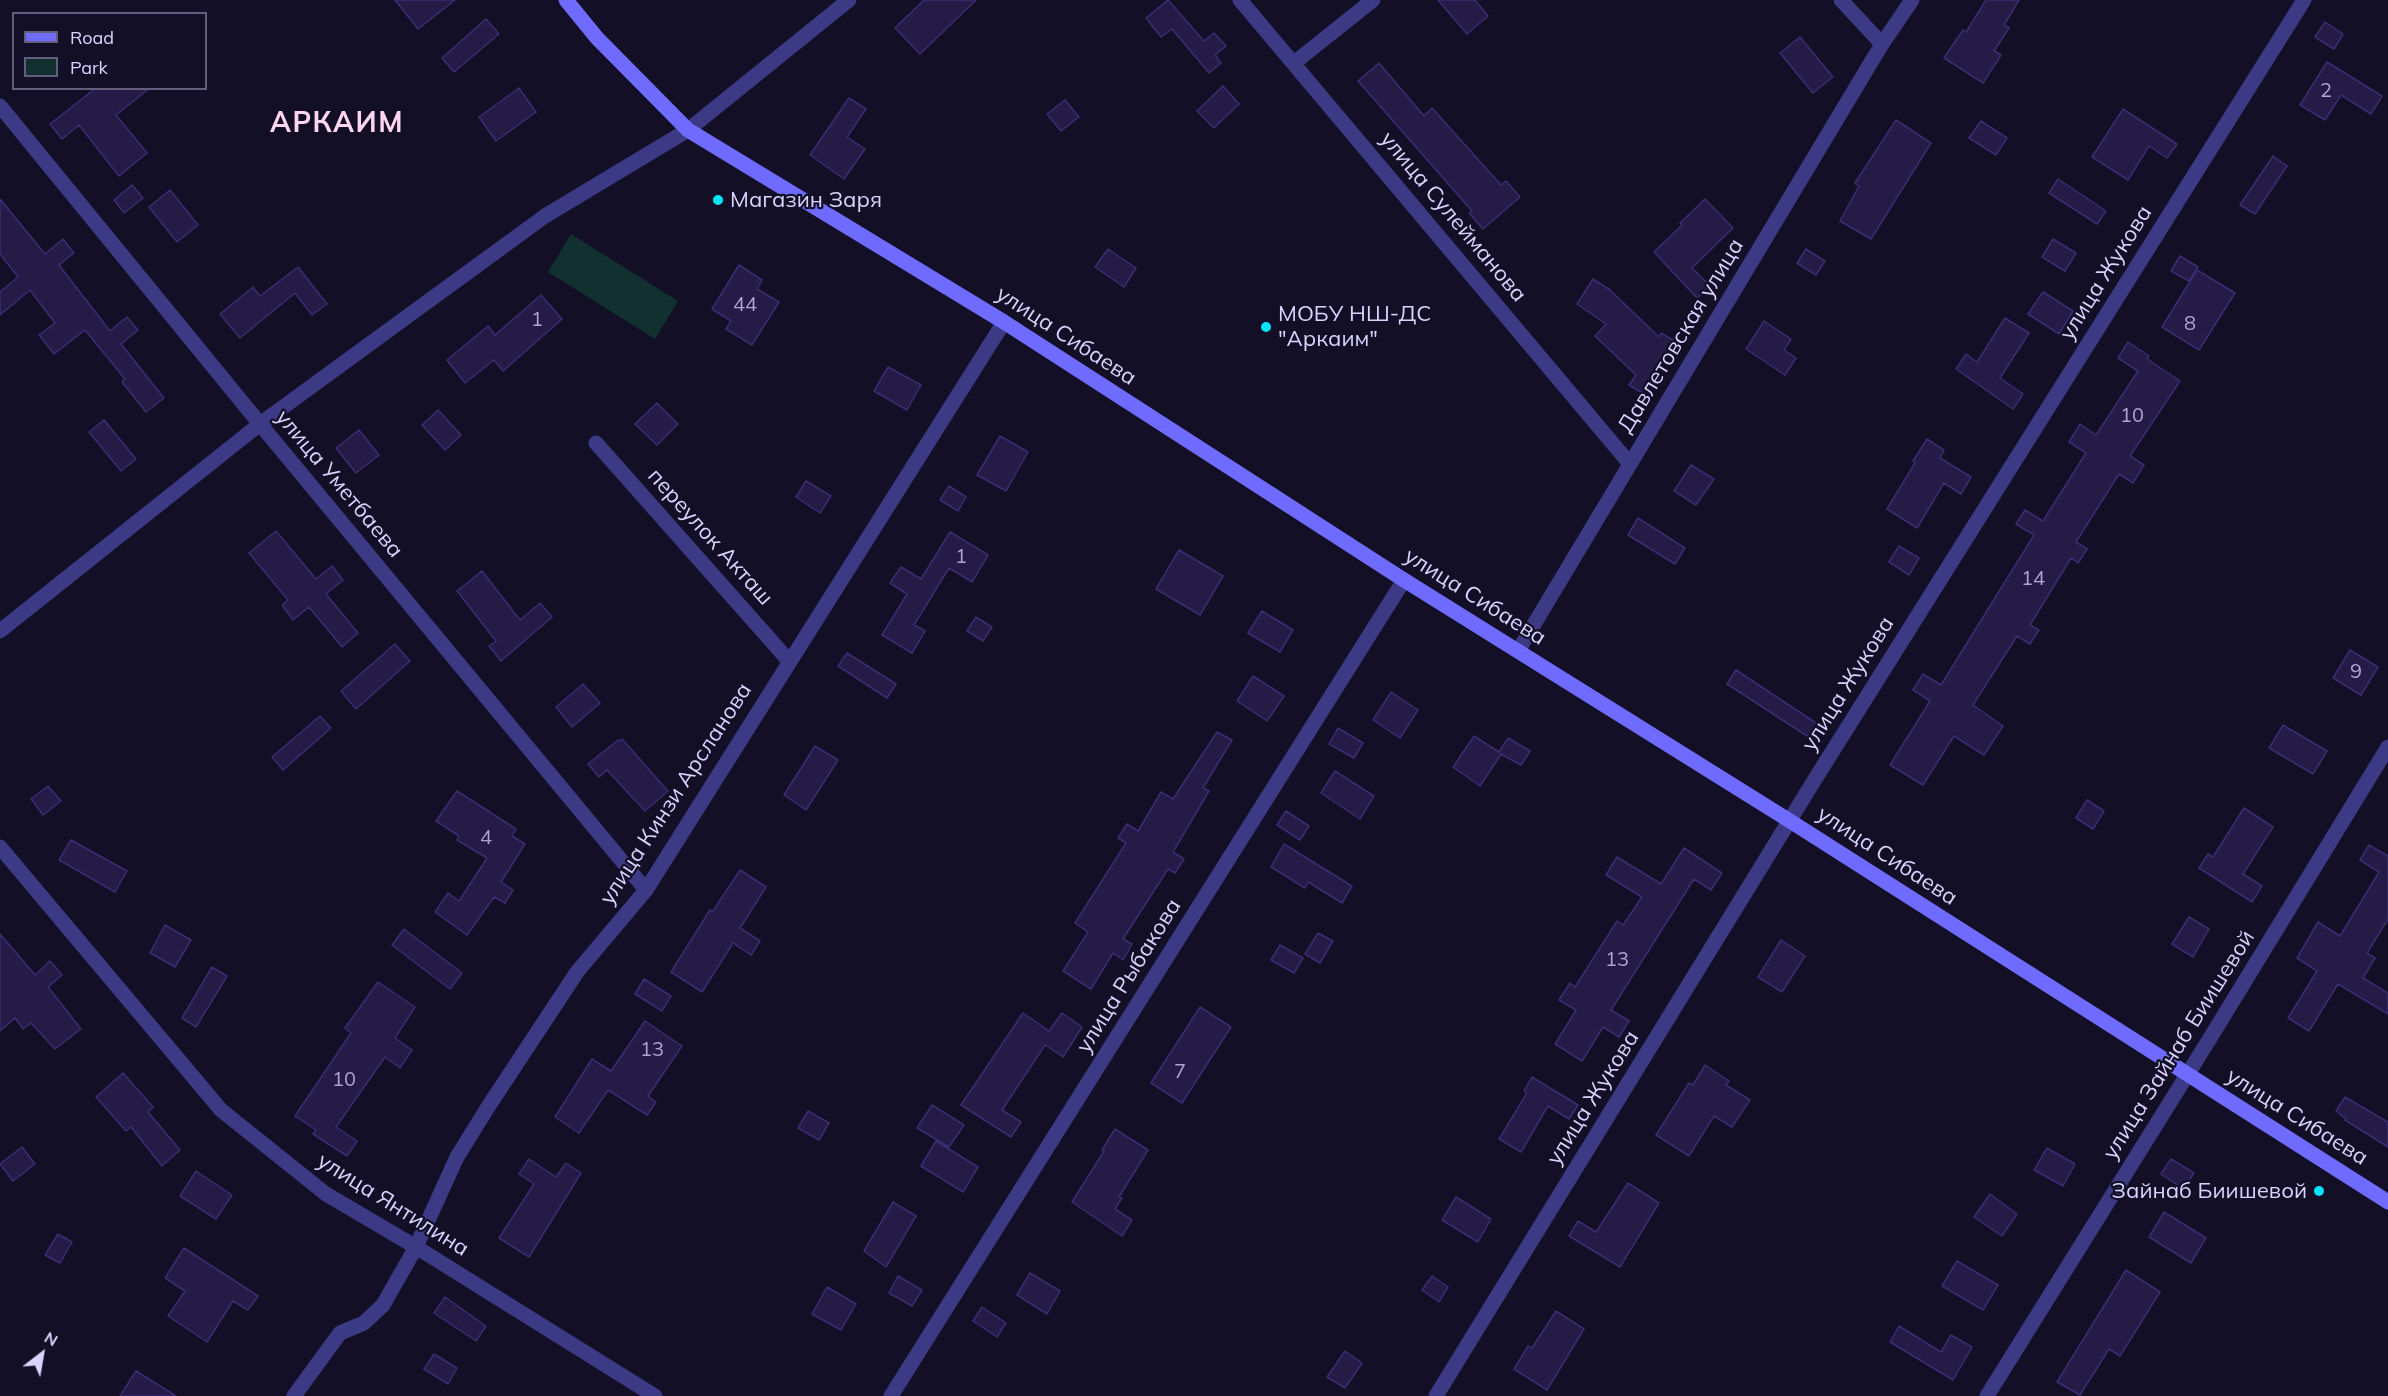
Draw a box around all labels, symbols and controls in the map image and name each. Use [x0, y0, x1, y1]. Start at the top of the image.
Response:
legend [12, 12, 207, 90]
text: Road [70, 26, 114, 49]
text: Park [70, 56, 108, 79]
house number: 2 [2320, 79, 2332, 103]
district label: АРКАИМ [270, 107, 404, 141]
street label: улица Сулейманова [1374, 127, 1532, 307]
place label: Магазин Заря [730, 187, 882, 213]
marker: Магазин Заря [711, 193, 725, 207]
street label: улица Жукова [2054, 201, 2158, 345]
street label: Давлетовская улица [1613, 234, 1749, 438]
street label: улица Сибаева [991, 281, 1141, 391]
house number: 44 [733, 293, 757, 317]
place label: МОБУ НШ-ДС "Аркаим" [1278, 301, 1431, 352]
house number: 1 [531, 308, 543, 332]
house number: 8 [2184, 312, 2196, 336]
marker: МОБУ НШ-ДС "Аркаим" [1259, 320, 1273, 334]
house number: 10 [2120, 404, 2144, 428]
street label: улица Уметбаева [270, 405, 408, 563]
street label: переулок Акташ [642, 463, 778, 611]
street label: улица Сибаева [1399, 543, 1551, 651]
house number: 1 [955, 545, 967, 569]
house number: 14 [2021, 567, 2045, 591]
street label: улица Жукова [1796, 612, 1900, 756]
house number: 9 [2350, 660, 2362, 684]
street label: улица Кинзи Арсланова [594, 678, 758, 910]
street label: улица Сибаева [1812, 801, 1962, 911]
house number: 4 [480, 826, 492, 850]
street label: улица Рыбакова [1071, 894, 1187, 1058]
street label: улица Зайнаб Биишевой [2098, 926, 2260, 1164]
house number: 13 [1605, 948, 1629, 972]
street label: улица Жукова [1541, 1026, 1645, 1170]
house number: 13 [640, 1038, 664, 1062]
house number: 7 [1174, 1060, 1186, 1084]
street label: улица Сибаева [2221, 1063, 2373, 1171]
house number: 10 [332, 1068, 356, 1092]
street label: улица Янтилина [312, 1148, 474, 1262]
place label: Зайнаб Биишевой [2112, 1178, 2307, 1204]
marker: Зайнаб Биишевой [2312, 1184, 2326, 1198]
north arrow [12, 1324, 72, 1384]
text: N [41, 1327, 62, 1350]

